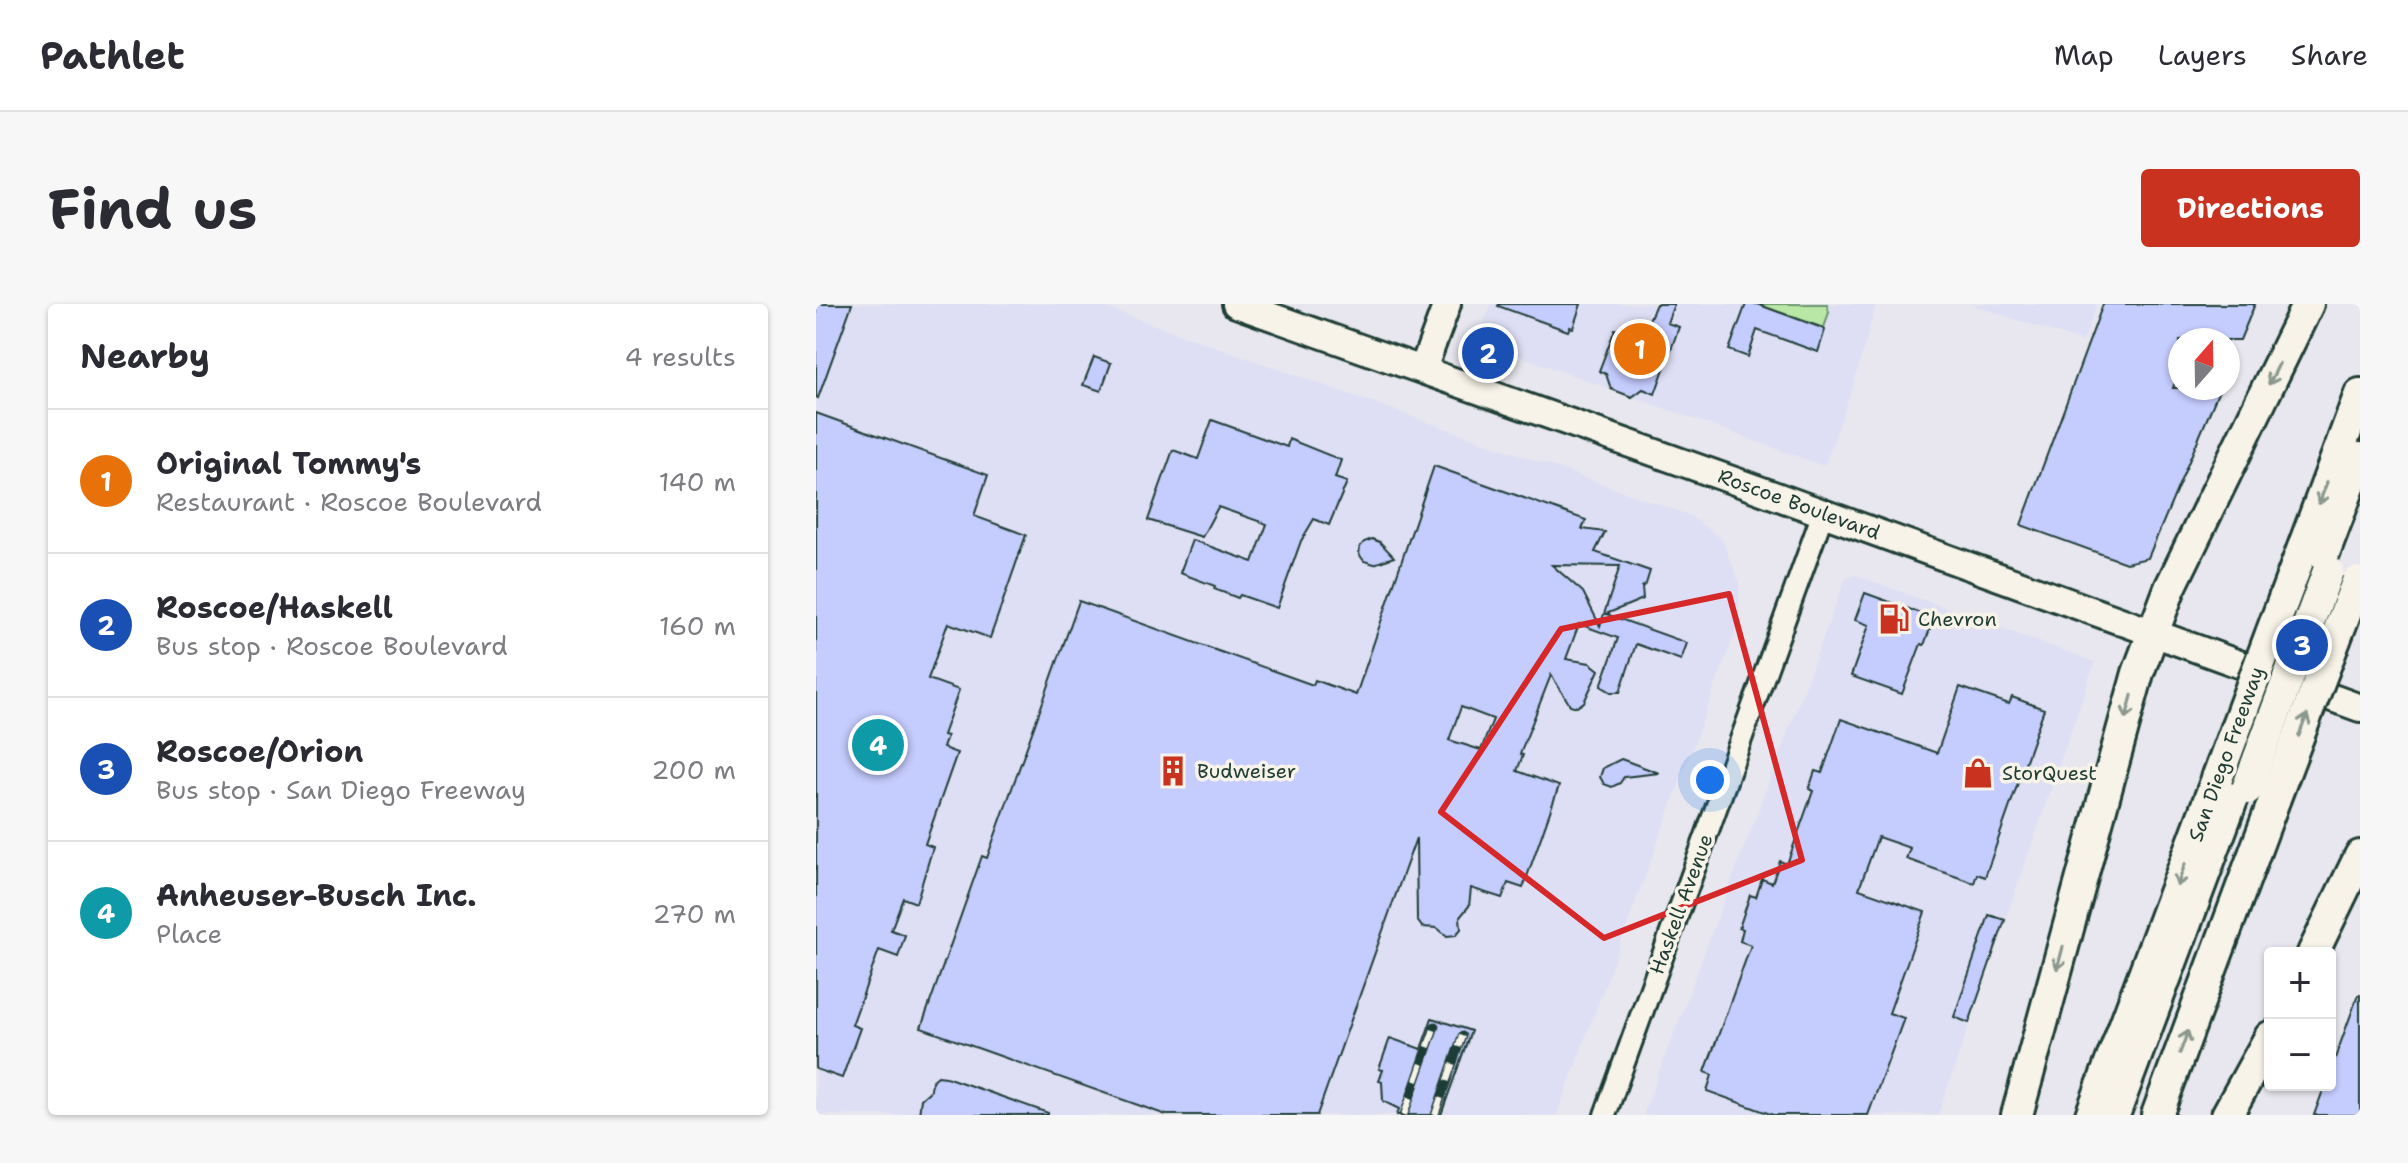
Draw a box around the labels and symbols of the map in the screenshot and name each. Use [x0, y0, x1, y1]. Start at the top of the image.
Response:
pin: 1 [1614, 319, 1666, 379]
pin: 2 [1462, 323, 1514, 383]
north arrow [2168, 328, 2240, 400]
one-way arrow [2266, 362, 2281, 386]
street label: Roscoe Boulevard [1714, 463, 1884, 546]
one-way arrow [2315, 480, 2329, 505]
fuel station icon: Chevron [1877, 602, 1911, 636]
place label: Chevron [1918, 606, 1997, 632]
pin: 3 [2276, 615, 2328, 675]
street label: San Diego Freeway [2182, 663, 2270, 845]
one-way arrow [2120, 693, 2135, 719]
one-way arrow [2297, 713, 2311, 738]
pin: 4 [852, 715, 904, 775]
building icon: Budweiser [1156, 754, 1190, 788]
shop icon: StorQuest [1961, 756, 1995, 790]
place label: Budweiser [1197, 758, 1296, 784]
your location [1690, 760, 1730, 800]
place label: StorQuest [2002, 760, 2097, 786]
street label: Haskell Avenue [1644, 830, 1718, 978]
one-way arrow [2172, 862, 2187, 887]
one-way arrow [2052, 944, 2067, 970]
one-way arrow [2178, 1030, 2192, 1055]

